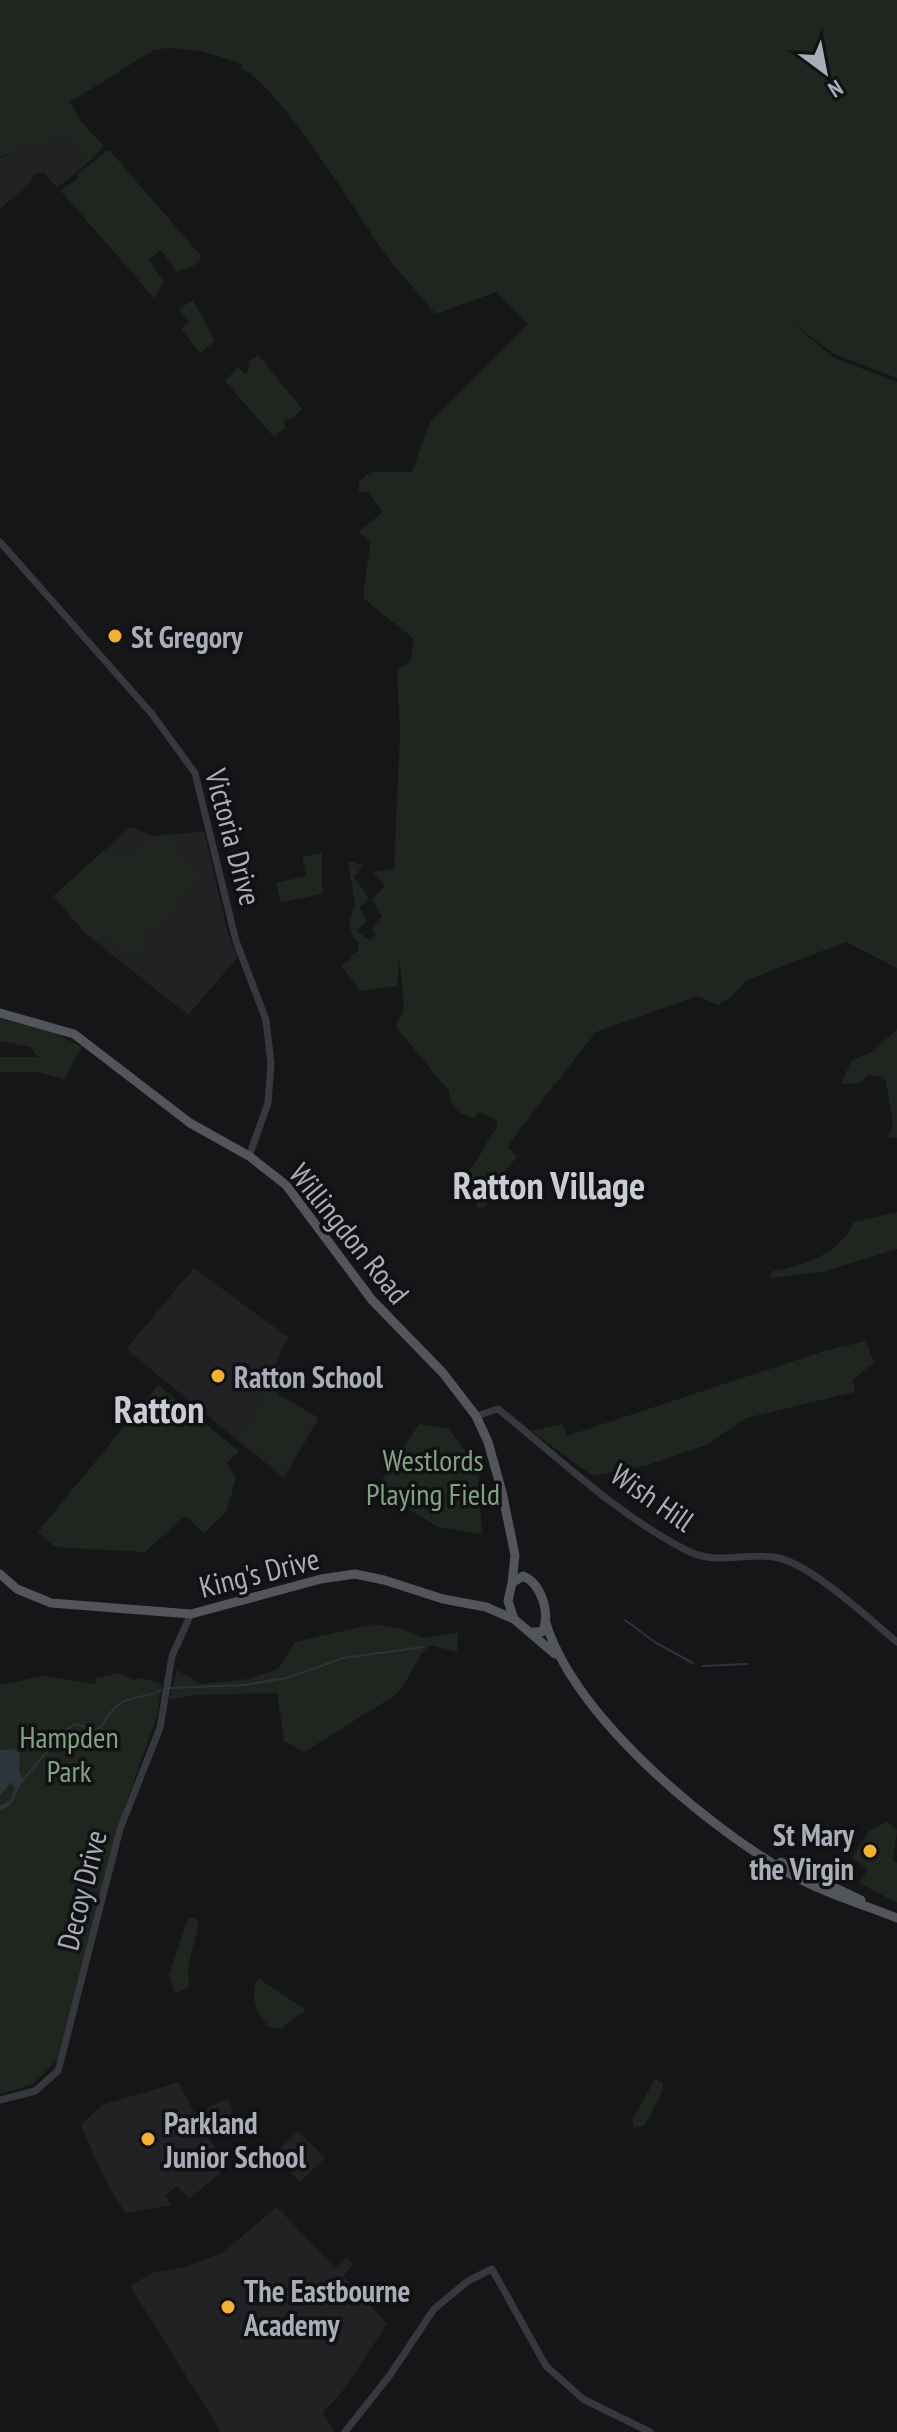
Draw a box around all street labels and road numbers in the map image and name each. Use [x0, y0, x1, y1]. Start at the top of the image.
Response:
street label: Victoria Drive [197, 764, 271, 909]
street label: Willingdon Road [281, 1155, 419, 1311]
street label: Wish Hill [604, 1454, 702, 1540]
street label: King's Drive [195, 1538, 323, 1606]
street label: Decoy Drive [47, 1826, 115, 1954]

